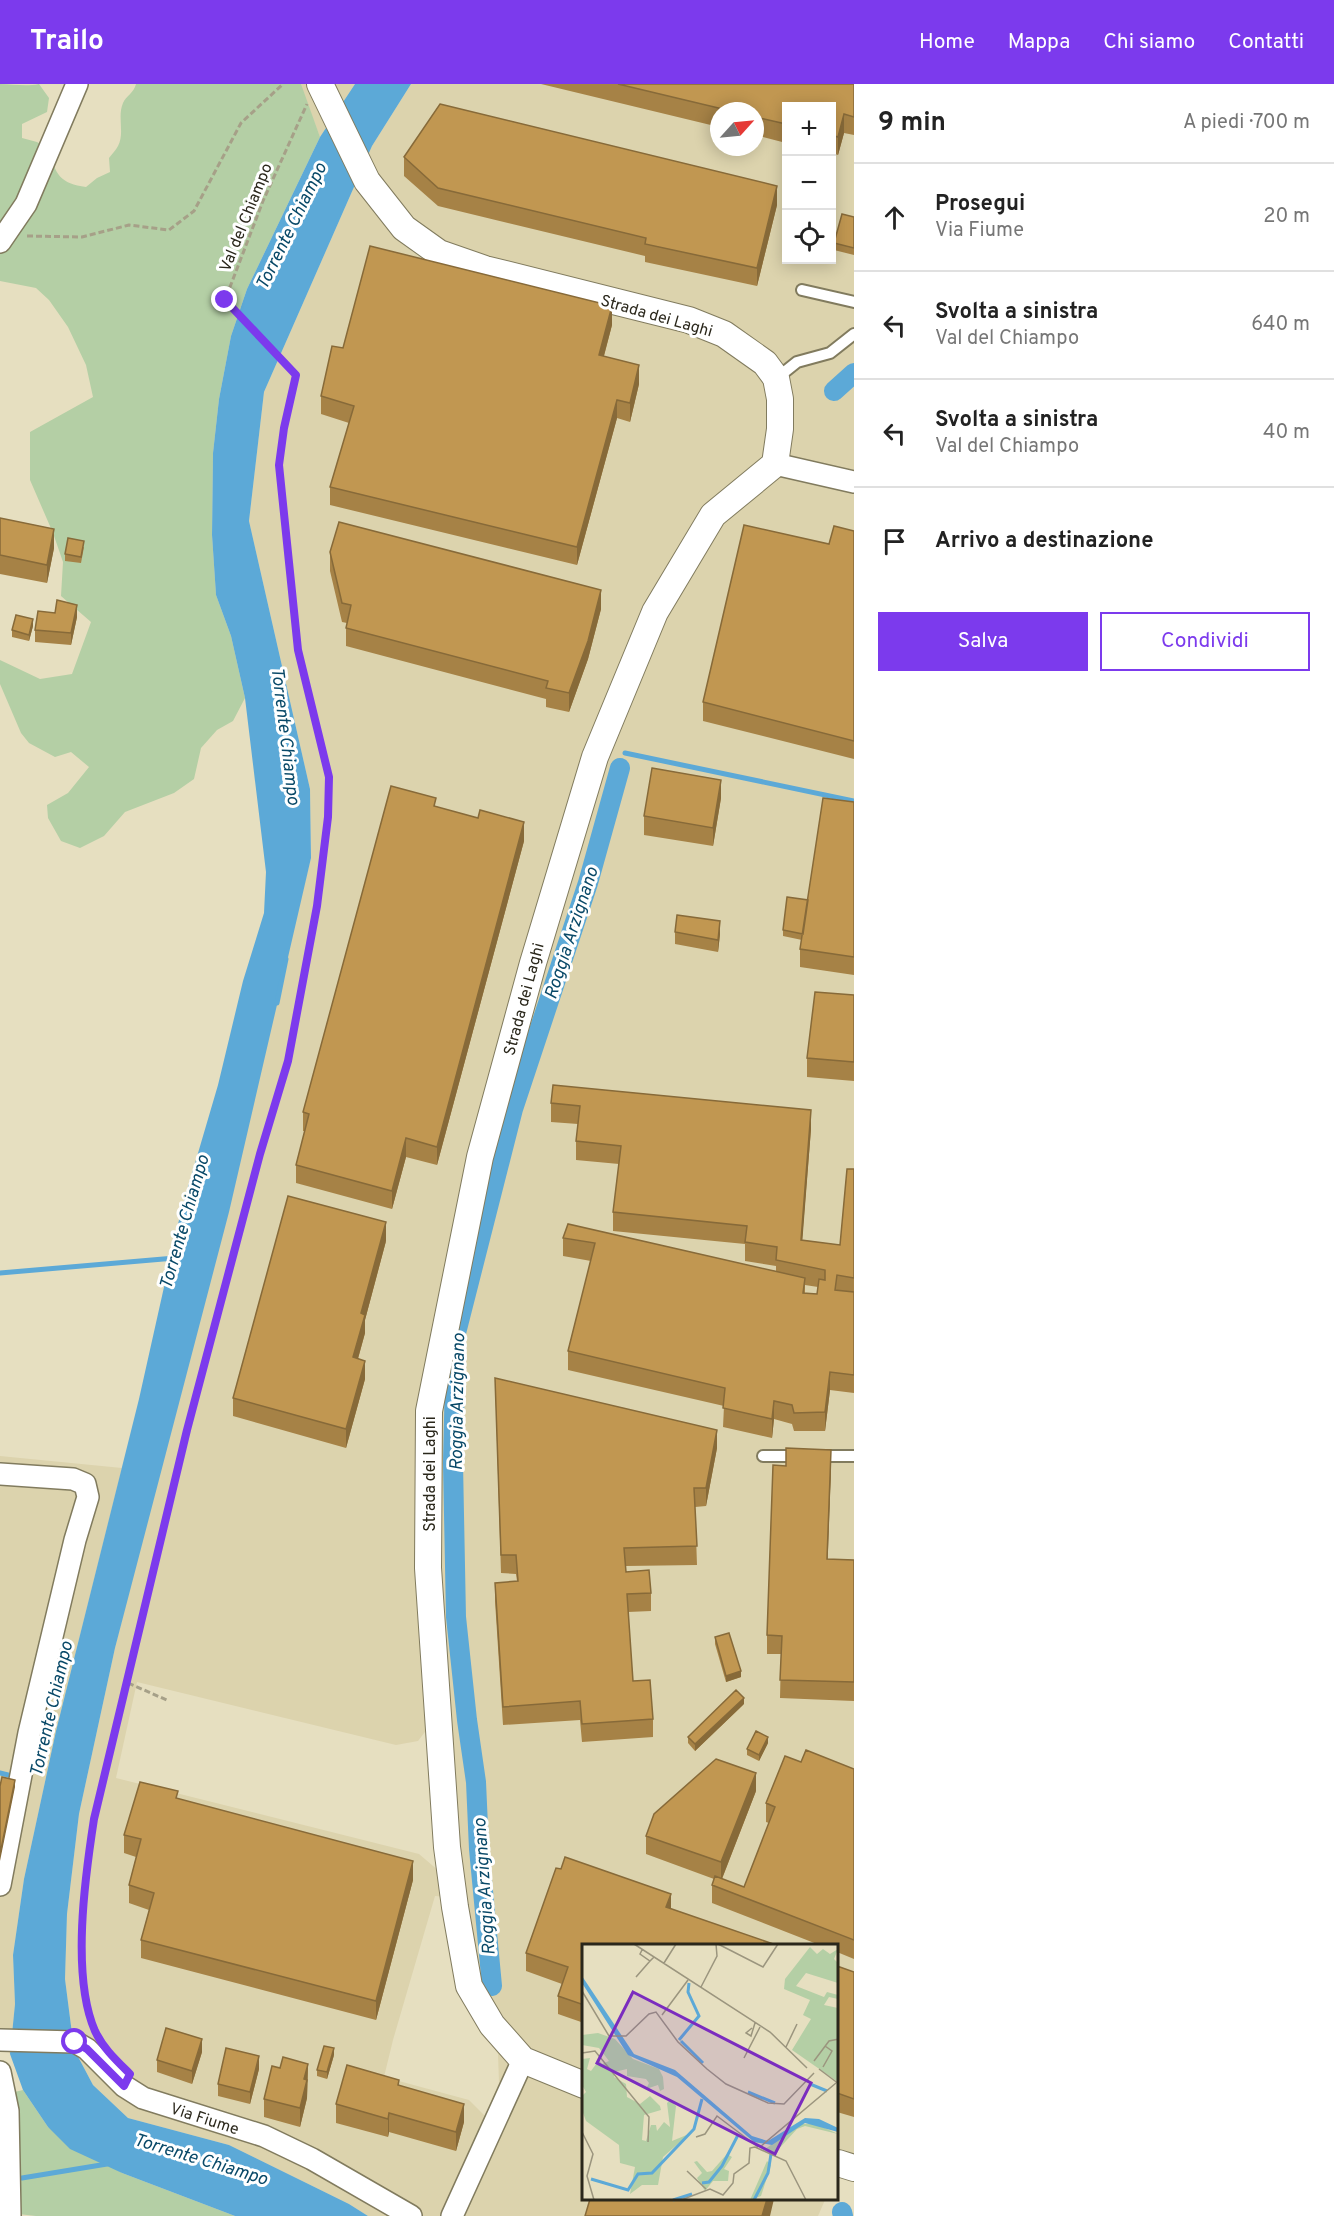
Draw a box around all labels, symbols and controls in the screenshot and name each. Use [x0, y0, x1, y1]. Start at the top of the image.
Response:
text: Trailo [30, 24, 104, 60]
text: Home [919, 29, 975, 56]
text: Mappa [1008, 29, 1070, 56]
text: Chi siamo [1103, 29, 1195, 56]
text: Contatti [1228, 29, 1304, 56]
north arrow [710, 102, 764, 156]
map controls [782, 102, 836, 264]
button: + [782, 102, 836, 156]
text: 9 min [878, 107, 946, 140]
text: A piedi · 700 m [1183, 110, 1310, 136]
button: − [782, 156, 836, 210]
water label: Torrente Chiampo [252, 159, 333, 294]
street label: Val del Chiampo [216, 161, 278, 275]
text: Prosegui [935, 191, 1025, 218]
icon: ahead [878, 201, 911, 234]
text: 20 m [1263, 204, 1310, 230]
button: locate [782, 210, 836, 264]
text: Via Fiume [935, 218, 1024, 244]
route end [211, 286, 237, 312]
street label: Strada dei Laghi [598, 291, 715, 342]
text: Svolta a sinistra [935, 299, 1098, 326]
icon: left [878, 309, 911, 342]
text: 640 m [1251, 312, 1310, 338]
text: Val del Chiampo [935, 326, 1079, 352]
text: Svolta a sinistra [935, 407, 1098, 434]
icon: left [878, 417, 911, 450]
text: 40 m [1263, 420, 1310, 446]
text: Val del Chiampo [935, 434, 1079, 460]
icon: arrive [878, 525, 911, 558]
text: Arrivo a destinazione [935, 528, 1153, 555]
button: Salva [878, 612, 1088, 671]
button: Condividi [1100, 612, 1310, 671]
water label: Torrente Chiampo [265, 666, 304, 807]
water label: Roggia Arzignano [540, 864, 605, 1002]
street label: Strada dei Laghi [500, 941, 550, 1058]
water label: Torrente Chiampo [155, 1152, 216, 1292]
water label: Roggia Arzignano [446, 1333, 471, 1471]
street label: Strada dei Laghi [421, 1416, 441, 1532]
water label: Torrente Chiampo [26, 1639, 79, 1779]
water label: Roggia Arzignano [469, 1817, 502, 1956]
inset map [582, 1944, 839, 2201]
route start [61, 2028, 87, 2054]
street label: Via Fiume [167, 2099, 241, 2140]
water label: Torrente Chiampo [131, 2129, 271, 2192]

